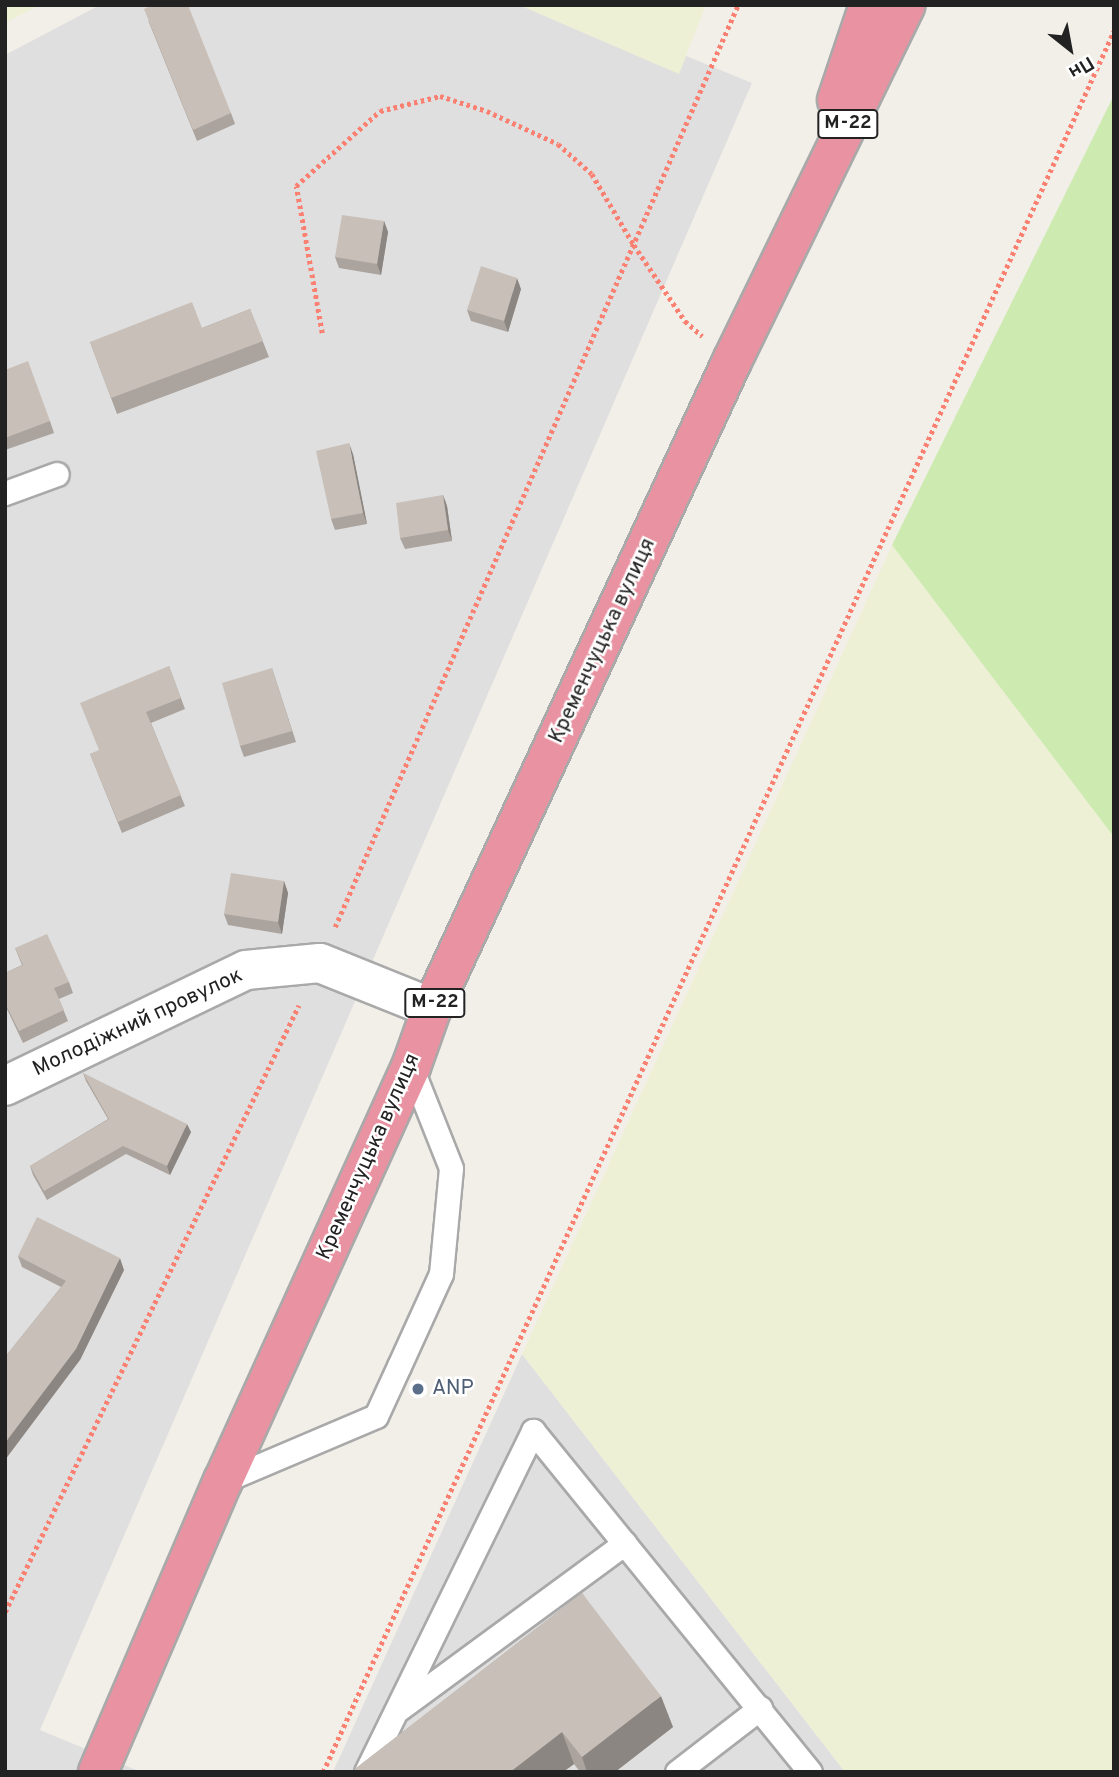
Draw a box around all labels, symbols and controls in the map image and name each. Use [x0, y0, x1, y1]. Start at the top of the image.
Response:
north arrow [1035, 14, 1105, 84]
text: Пн [1064, 50, 1098, 84]
road number: М-22 [816, 108, 880, 140]
street label: Кременчуцька вулиця [544, 534, 662, 748]
street label: Молодіжний провулок [29, 963, 247, 1083]
road number: М-22 [404, 987, 466, 1018]
street label: Кременчуцька вулиця [312, 1050, 426, 1264]
place label: ANP [432, 1376, 474, 1402]
marker: ANP [410, 1381, 426, 1397]

